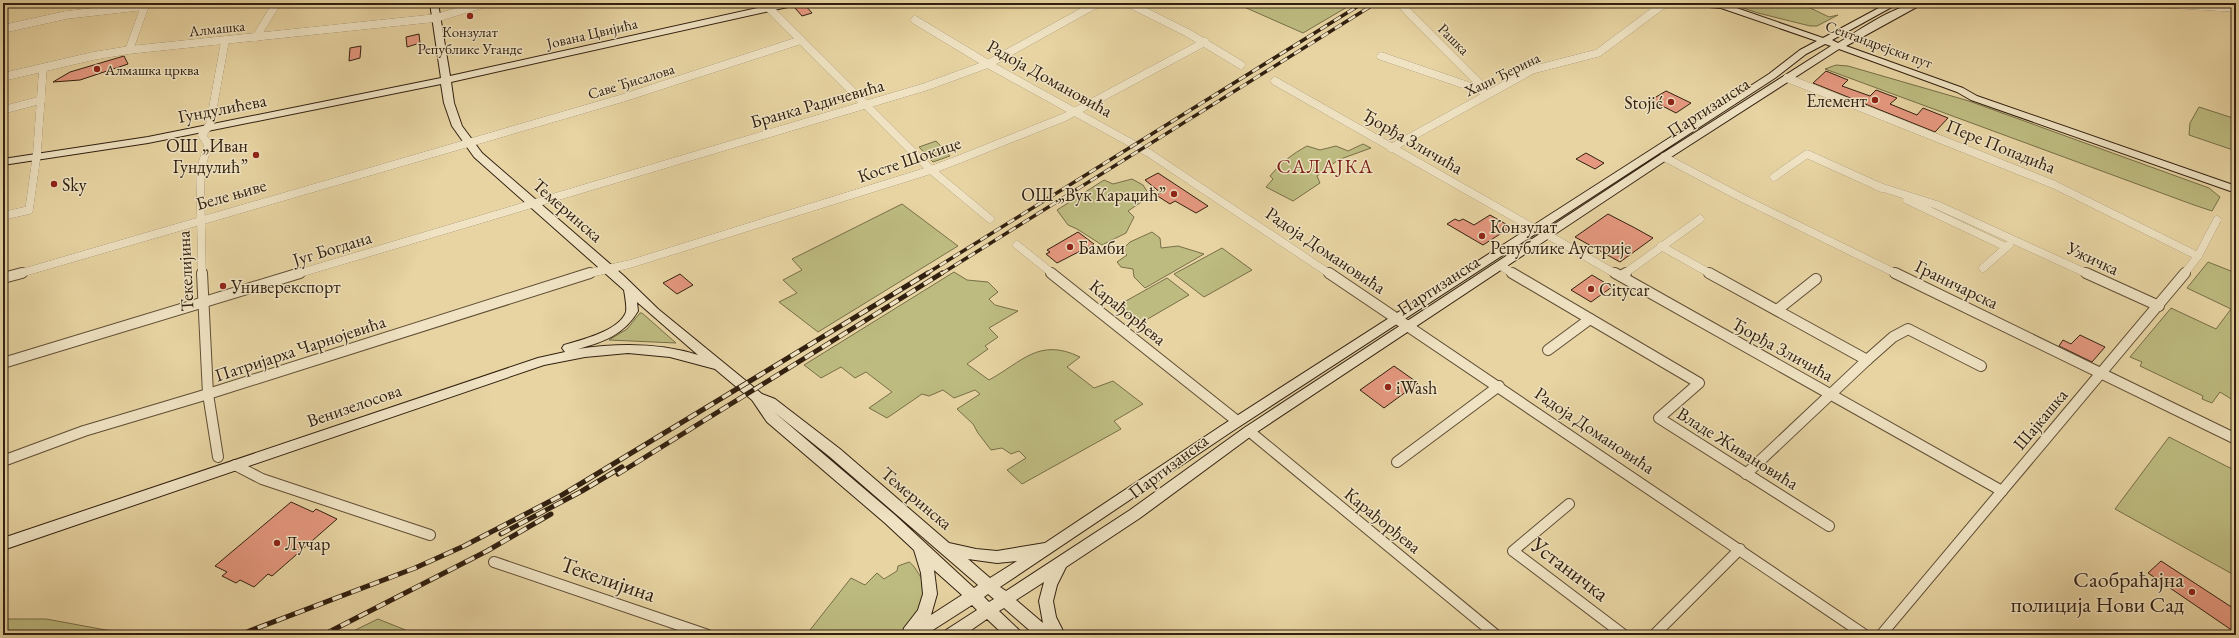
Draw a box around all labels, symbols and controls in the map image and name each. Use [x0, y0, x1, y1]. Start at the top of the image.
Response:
marker: Конзулат Републике Уганде [465, 11, 475, 21]
street label: Јована Цвијића [543, 13, 639, 53]
street label: Алмашка [187, 16, 246, 40]
street label: Сентандрејски пут [1823, 16, 1935, 72]
street label: Рашка [1434, 19, 1474, 59]
place label: Конзулат Републике Уганде [417, 22, 523, 58]
street label: Радоја Домановића [983, 34, 1117, 122]
street label: Хаџи Ђерина [1460, 48, 1543, 101]
street label: Саве Ђисалова [585, 59, 677, 103]
place label: Алмашка црква [104, 60, 199, 79]
marker: Алмашка црква [92, 64, 102, 74]
street label: Партизанска [1662, 71, 1754, 142]
street label: Бранка Радичевића [748, 73, 887, 133]
street label: Гундулићева [176, 88, 269, 128]
place label: Елемент [1806, 89, 1868, 112]
place label: Stojić [1624, 91, 1663, 114]
marker: Елемент [1870, 95, 1880, 105]
marker: Stojić [1666, 97, 1676, 107]
street label: Ђорђа Зличића [1359, 103, 1468, 179]
street label: Пере Попадића [1943, 114, 2060, 179]
street label: Косте Шокице [854, 131, 964, 187]
place label: ОШ „Иван Гундулић” [166, 134, 248, 178]
marker: ОШ „Иван Гундулић” [251, 150, 261, 160]
district label: САЛАЈКА [1277, 153, 1373, 179]
place label: Sky [62, 173, 87, 196]
street label: Беле њиве [193, 173, 269, 215]
street label: Темеринска [528, 173, 609, 248]
marker: Sky [49, 179, 59, 189]
place label: ОШ „Вук Караџић” [1021, 183, 1166, 206]
marker: ОШ „Вук Караџић” [1169, 189, 1179, 199]
street label: Радоја Домановића [1262, 201, 1391, 299]
place label: Конзулат Републике Аустрије [1490, 215, 1631, 259]
street label: Југ Богдана [288, 225, 375, 271]
street label: Текелијина [171, 229, 199, 312]
marker: Конзулат Републике Аустрије [1477, 231, 1487, 241]
street label: Ужичка [2062, 235, 2124, 280]
place label: Бамби [1078, 236, 1126, 259]
marker: Бамби [1065, 242, 1075, 252]
street label: Партизанска [1392, 249, 1484, 320]
street label: Граничарска [1912, 254, 2003, 314]
street label: Карађорђева [1085, 274, 1172, 351]
place label: Универекспорт [230, 275, 341, 298]
place label: Citycar [1599, 278, 1650, 301]
marker: Универекспорт [218, 281, 228, 291]
marker: Citycar [1586, 284, 1596, 294]
street label: Патријарха Чарнојевића [212, 309, 389, 386]
street label: Ђорђа Зличића [1728, 312, 1838, 387]
place label: iWash [1396, 376, 1437, 399]
street label: Венизелосова [304, 378, 405, 432]
street label: Радоја Домановића [1531, 381, 1660, 479]
marker: iWash [1383, 382, 1393, 392]
street label: Шајкашка [2008, 383, 2073, 454]
street label: Владе Живановића [1673, 401, 1804, 495]
street label: Партизанска [1123, 428, 1213, 504]
street label: Темеринска [877, 461, 958, 535]
street label: Карађорђева [1340, 482, 1427, 559]
street label: Устаничка [1524, 530, 1615, 608]
place label: Лучар [285, 532, 330, 555]
marker: Лучар [272, 538, 282, 548]
street label: Текелијина [557, 549, 660, 609]
place label: Саобраћајна полиција Нови Сад [2011, 565, 2184, 619]
marker: Саобраћајна полиција Нови Сад [2187, 587, 2197, 597]

